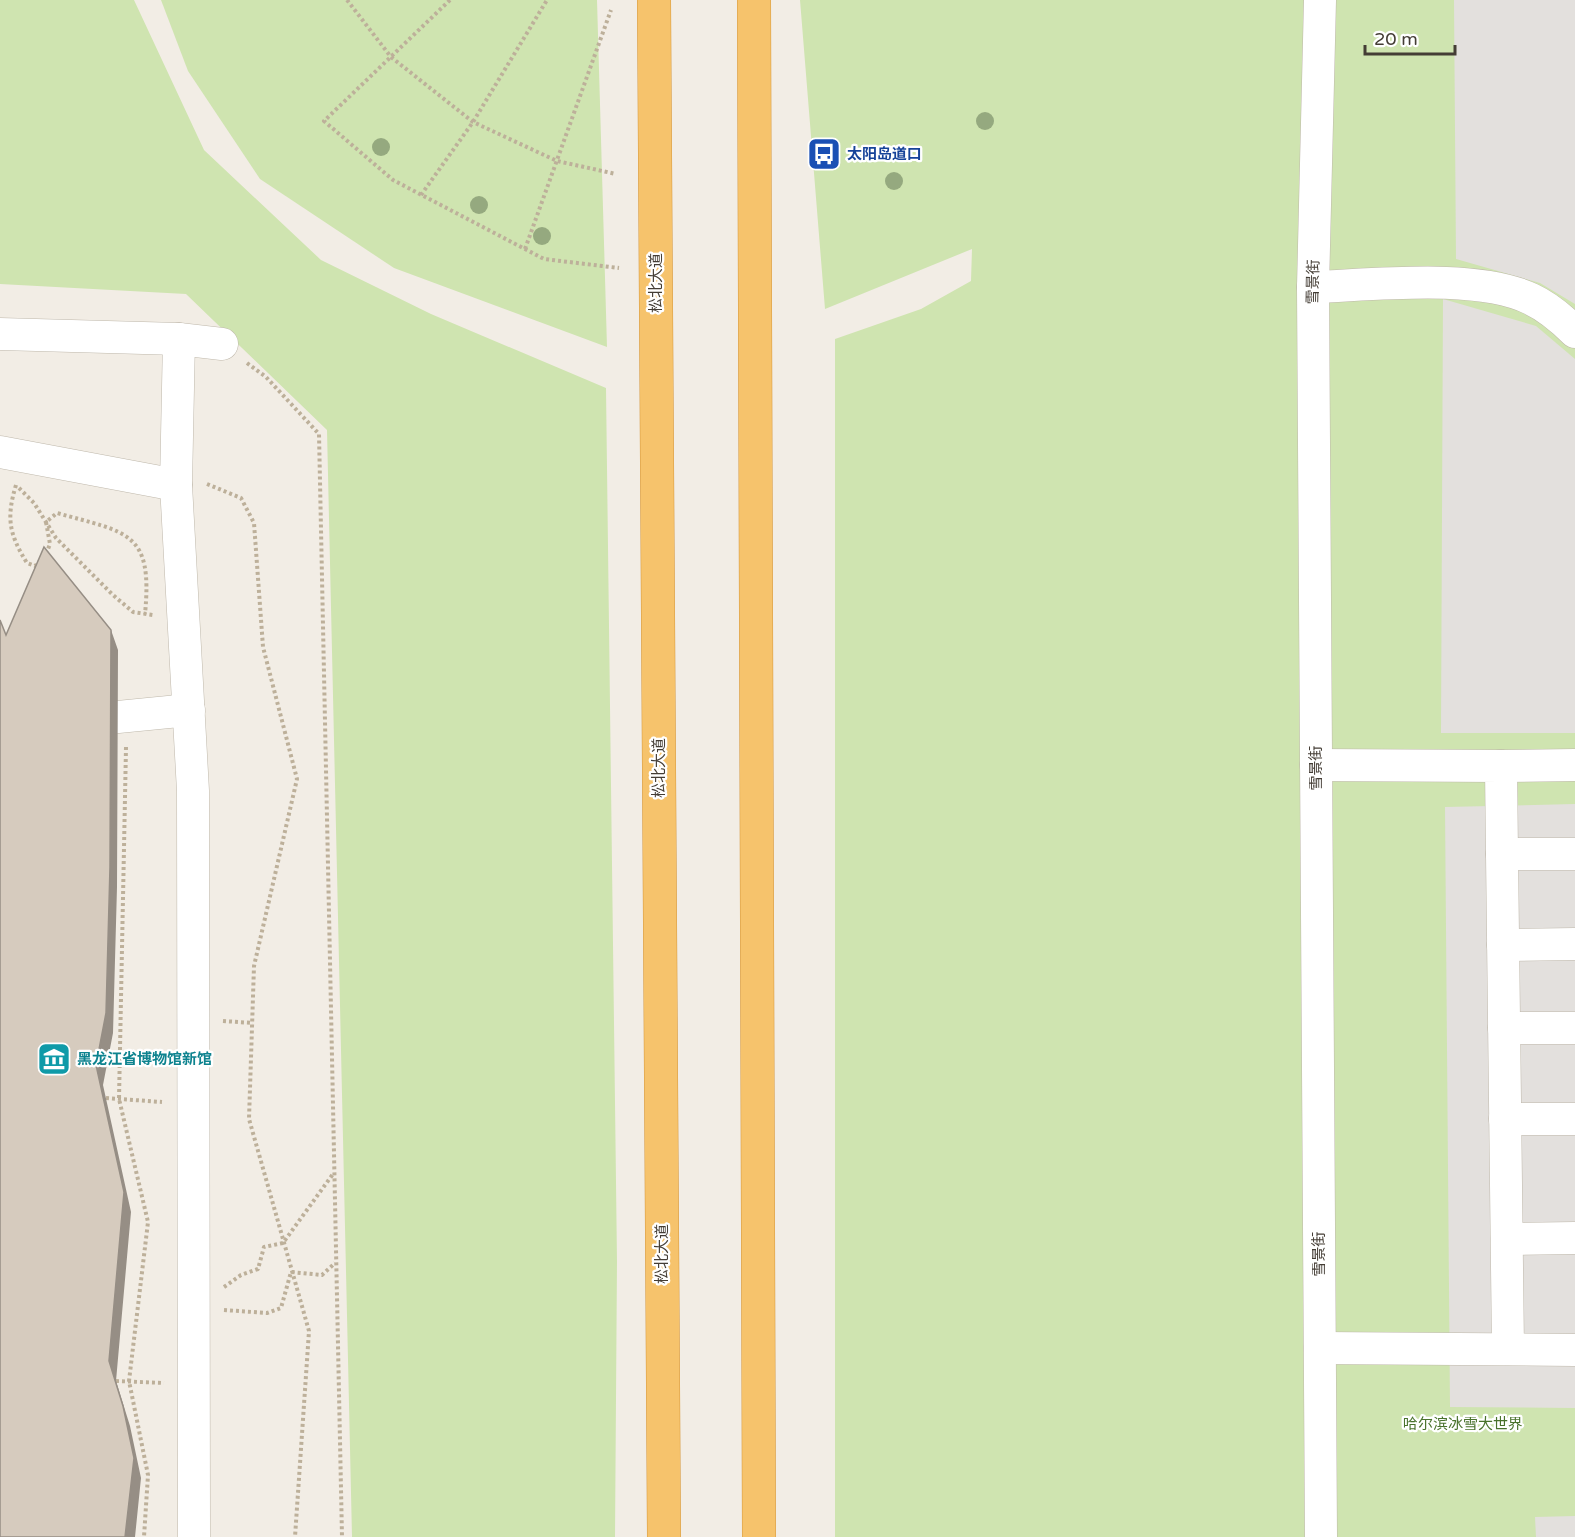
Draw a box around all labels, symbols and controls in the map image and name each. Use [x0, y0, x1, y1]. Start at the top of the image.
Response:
scale bar [1365, 18, 1455, 56]
text: 20 m [1374, 28, 1418, 50]
bus stop icon: 太阳岛道口 [806, 136, 842, 172]
place label: 太阳岛道口 [847, 145, 922, 163]
street label: 松北大道 [647, 253, 665, 313]
street label: 雪景街 [1304, 259, 1322, 305]
street label: 松北大道 [650, 738, 668, 798]
street label: 雪景街 [1307, 745, 1325, 791]
museum icon: 黑龙江省博物馆新馆 [36, 1041, 72, 1077]
place label: 黑龙江省博物馆新馆 [77, 1050, 212, 1068]
street label: 松北大道 [653, 1224, 671, 1284]
street label: 雪景街 [1310, 1231, 1328, 1277]
park label: 哈尔滨冰雪大世界 [1403, 1415, 1523, 1433]

